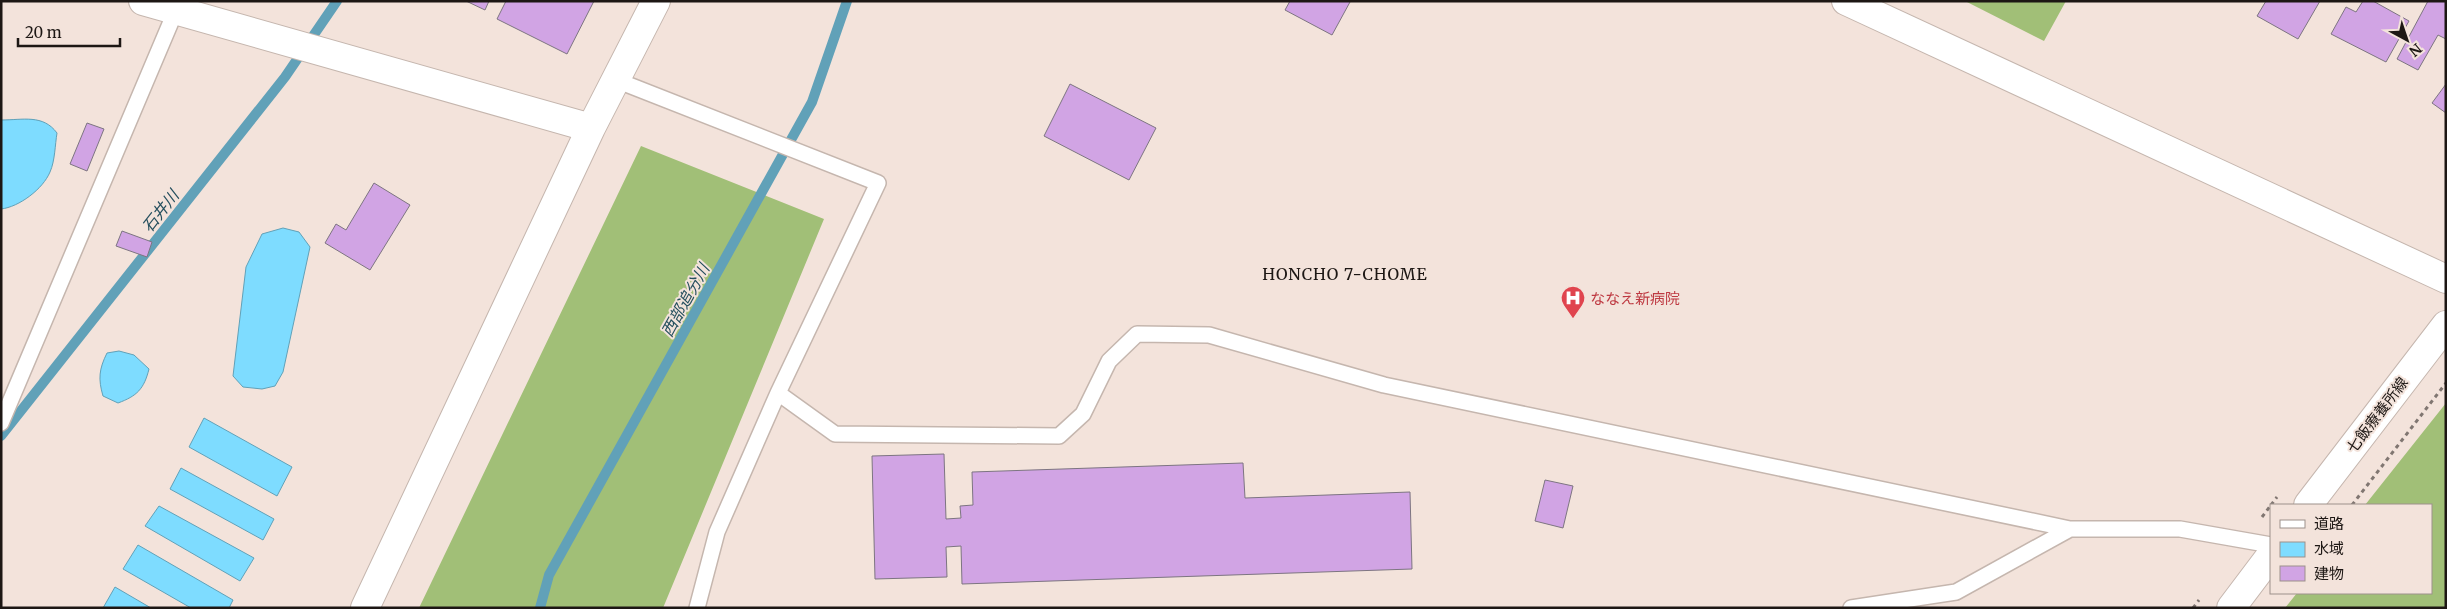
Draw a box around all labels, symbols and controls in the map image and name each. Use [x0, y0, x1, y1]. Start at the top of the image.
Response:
scale bar [18, 15, 120, 47]
north arrow [2382, 15, 2432, 65]
text: 20 m [25, 23, 62, 42]
text: N [2405, 40, 2425, 60]
water label: 石井川 [137, 184, 184, 236]
water label: 西部追分川 [657, 258, 714, 340]
district label: HONCHO 7-CHOME [1262, 264, 1428, 284]
hospital icon: ななえ新病院 [1560, 285, 1586, 319]
place label: ななえ新病院 [1590, 289, 1680, 308]
street label: 七飯療養所線 [2342, 373, 2412, 457]
legend [2270, 504, 2432, 594]
text: 道路 [2314, 514, 2344, 533]
text: 水域 [2314, 539, 2344, 558]
text: 建物 [2314, 564, 2344, 583]

